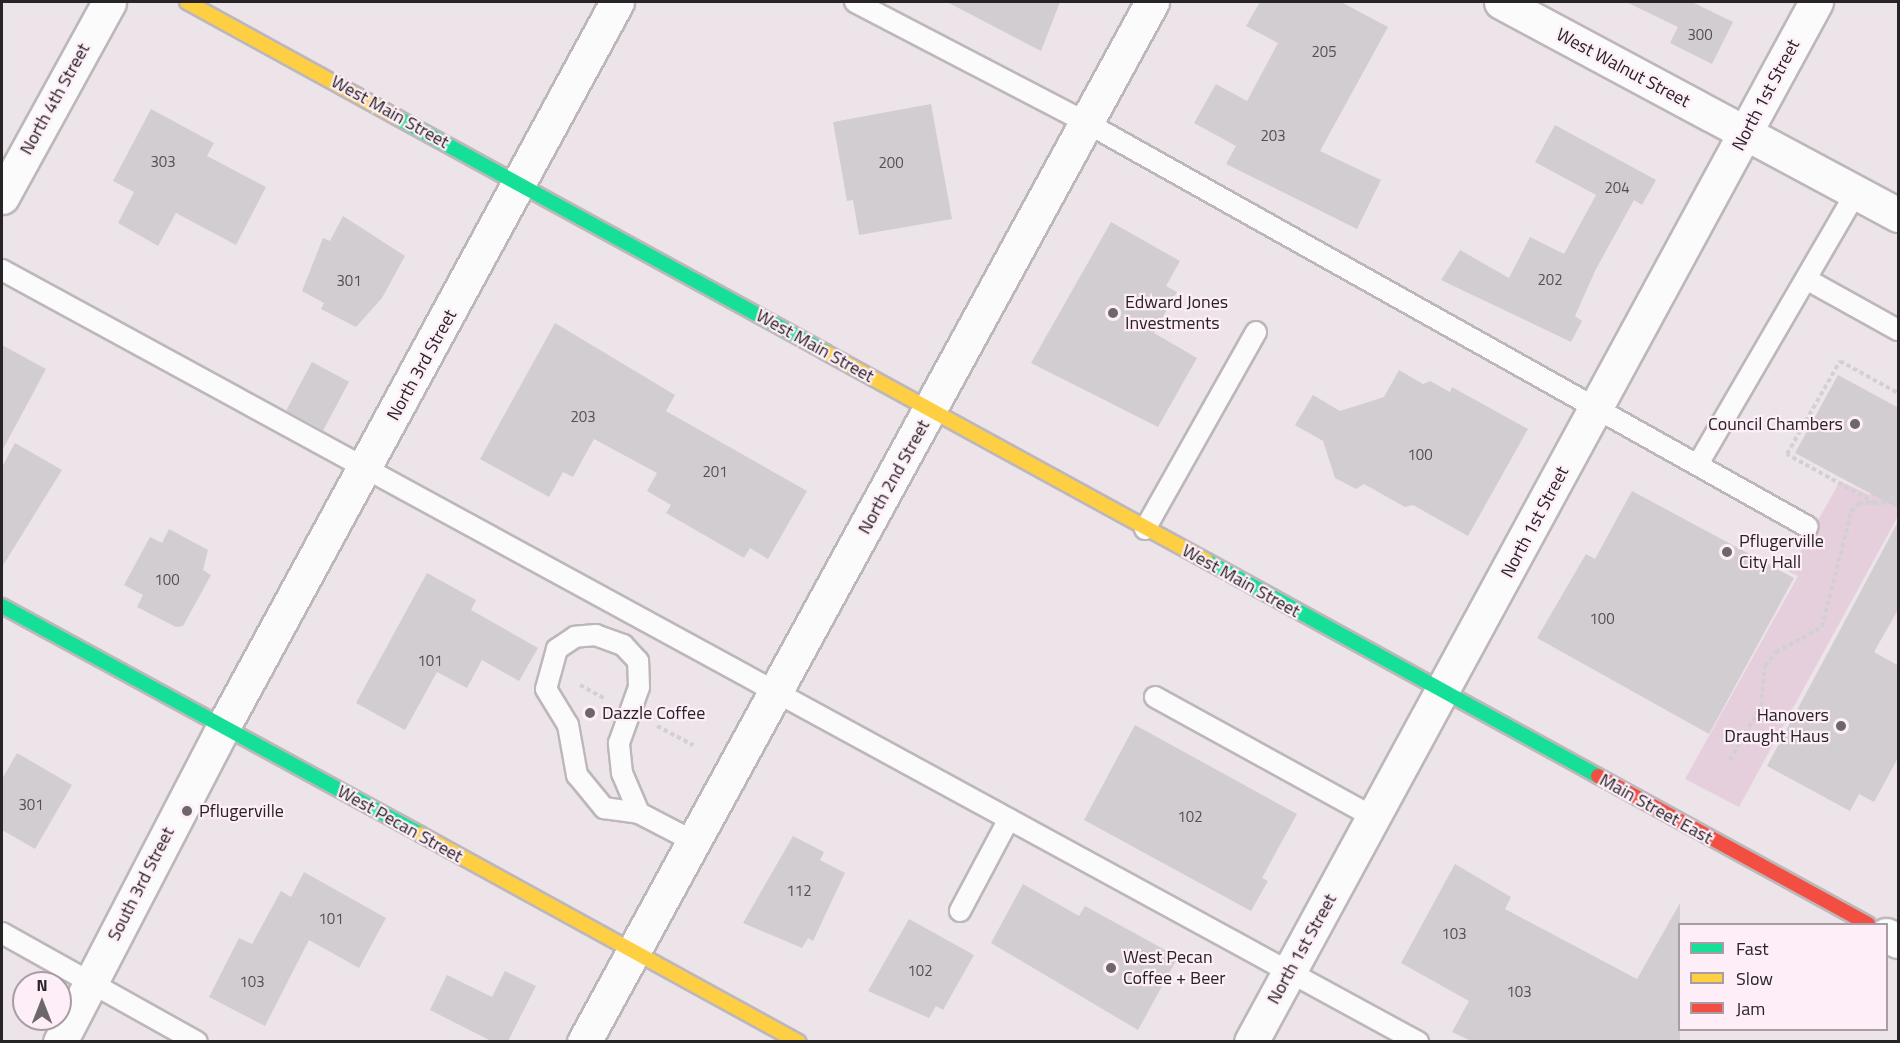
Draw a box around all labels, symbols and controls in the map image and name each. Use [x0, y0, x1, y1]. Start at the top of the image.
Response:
street label: West Walnut Street [1553, 24, 1693, 112]
house number: 300 [1687, 26, 1713, 44]
street label: North 1st Street [1728, 36, 1804, 154]
street label: North 4th Street [15, 39, 95, 159]
house number: 205 [1311, 43, 1337, 61]
street label: West Main Street [327, 71, 453, 153]
house number: 203 [1260, 127, 1286, 145]
house number: 303 [150, 153, 176, 171]
house number: 200 [878, 154, 904, 172]
house number: 204 [1604, 179, 1630, 197]
house number: 202 [1537, 271, 1563, 289]
house number: 301 [336, 272, 362, 290]
place label: Edward Jones Investments [1125, 292, 1228, 334]
street label: West Main Street [752, 305, 878, 387]
street label: North 3rd Street [383, 306, 461, 424]
marker: Edward Jones Investments [1106, 306, 1120, 320]
house number: 203 [570, 408, 596, 426]
place label: Council Chambers [1708, 413, 1843, 435]
street label: North 2nd Street [854, 416, 934, 538]
marker: Council Chambers [1848, 417, 1862, 431]
house number: 100 [1407, 446, 1433, 464]
house number: 201 [702, 463, 728, 481]
street label: North 1st Street [1497, 463, 1573, 581]
place label: Pflugerville City Hall [1739, 531, 1824, 574]
street label: West Main Street [1178, 540, 1304, 622]
marker: Pflugerville City Hall [1720, 545, 1734, 559]
house number: 100 [154, 571, 180, 589]
house number: 100 [1589, 610, 1615, 628]
house number: 101 [417, 652, 443, 670]
place label: Dazzle Coffee [602, 702, 705, 724]
place label: Hanovers Draught Haus [1724, 705, 1829, 748]
marker: Dazzle Coffee [583, 706, 597, 720]
marker: Hanovers Draught Haus [1834, 719, 1848, 733]
street label: Main Street East [1596, 769, 1716, 849]
street label: West Pecan Street [334, 781, 466, 867]
house number: 301 [18, 796, 44, 814]
place label: Pflugerville [199, 800, 284, 822]
marker: Pflugerville [180, 804, 194, 818]
house number: 102 [1177, 808, 1203, 826]
street label: South 3rd Street [103, 824, 179, 944]
house number: 112 [786, 882, 812, 900]
street label: North 1st Street [1263, 890, 1341, 1008]
house number: 101 [318, 910, 344, 928]
legend [1678, 923, 1888, 1031]
house number: 103 [1441, 925, 1467, 943]
text: Fast [1736, 935, 1769, 962]
place label: West Pecan Coffee + Beer [1123, 947, 1226, 990]
marker: West Pecan Coffee + Beer [1104, 961, 1118, 975]
house number: 102 [907, 962, 933, 980]
text: Slow [1736, 965, 1773, 992]
north arrow [12, 971, 72, 1031]
text: N [36, 973, 48, 997]
house number: 103 [239, 973, 265, 991]
house number: 103 [1506, 983, 1532, 1001]
text: Jam [1736, 995, 1765, 1022]

